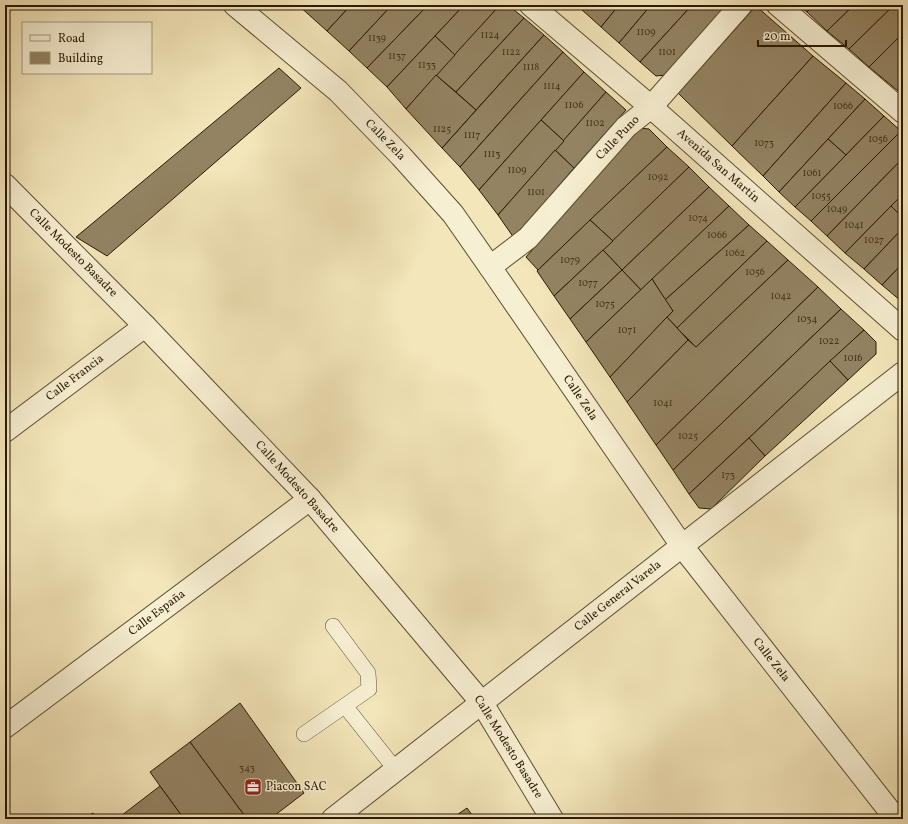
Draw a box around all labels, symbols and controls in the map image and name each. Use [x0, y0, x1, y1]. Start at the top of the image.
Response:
legend [22, 22, 152, 74]
scale bar [758, 22, 846, 48]
house number: 1109 [636, 25, 656, 39]
house number: 1124 [481, 28, 499, 42]
text: 20 m [764, 29, 791, 45]
text: Road [58, 31, 85, 47]
house number: 1139 [368, 31, 386, 45]
house number: 1122 [502, 45, 520, 59]
house number: 1101 [658, 45, 676, 59]
house number: 1137 [388, 49, 406, 63]
text: Building [58, 51, 103, 67]
house number: 1133 [418, 58, 436, 72]
house number: 1118 [523, 60, 539, 74]
house number: 1114 [543, 79, 561, 93]
house number: 1106 [565, 98, 583, 112]
house number: 1066 [833, 99, 853, 113]
street label: Calle Puno [593, 112, 643, 164]
street label: Calle Zela [361, 116, 409, 164]
house number: 1102 [585, 116, 605, 130]
house number: 1125 [433, 122, 451, 136]
street label: Avenida San Martín [673, 126, 763, 206]
house number: 1117 [464, 128, 480, 142]
house number: 1056 [868, 132, 888, 146]
house number: 1073 [754, 136, 774, 150]
house number: 1113 [484, 147, 500, 161]
house number: 1109 [507, 163, 527, 177]
house number: 1061 [803, 166, 822, 180]
house number: 1092 [648, 170, 668, 184]
house number: 1101 [527, 185, 545, 199]
house number: 1055 [811, 189, 831, 203]
house number: 1049 [827, 202, 847, 216]
street label: Calle Modesto Basadre [25, 205, 121, 301]
house number: 1074 [688, 211, 708, 225]
house number: 1041 [844, 218, 864, 232]
house number: 1066 [707, 228, 727, 242]
house number: 1027 [864, 233, 884, 247]
house number: 1062 [725, 246, 745, 260]
house number: 1079 [560, 253, 580, 267]
house number: 1056 [745, 265, 765, 279]
house number: 1077 [578, 276, 598, 290]
house number: 1042 [771, 289, 791, 303]
house number: 1075 [595, 297, 615, 311]
house number: 1034 [797, 312, 817, 326]
house number: 1071 [618, 323, 636, 337]
house number: 1022 [819, 334, 839, 348]
street label: Calle Francia [43, 351, 107, 405]
house number: 1016 [844, 351, 862, 365]
street label: Calle Zela [559, 372, 601, 424]
house number: 1041 [653, 396, 673, 410]
house number: 1025 [678, 429, 698, 443]
street label: Calle Modesto Basadre [251, 437, 343, 537]
house number: 173 [721, 468, 735, 482]
street label: Calle General Varela [571, 557, 665, 635]
street label: Calle España [125, 586, 189, 640]
street label: Calle Zela [749, 635, 793, 685]
street label: Calle Modesto Basadre [470, 692, 546, 802]
house number: 343 [239, 761, 255, 775]
office icon: Piacon SAC [243, 777, 263, 797]
place label: Piacon SAC [266, 779, 327, 795]

